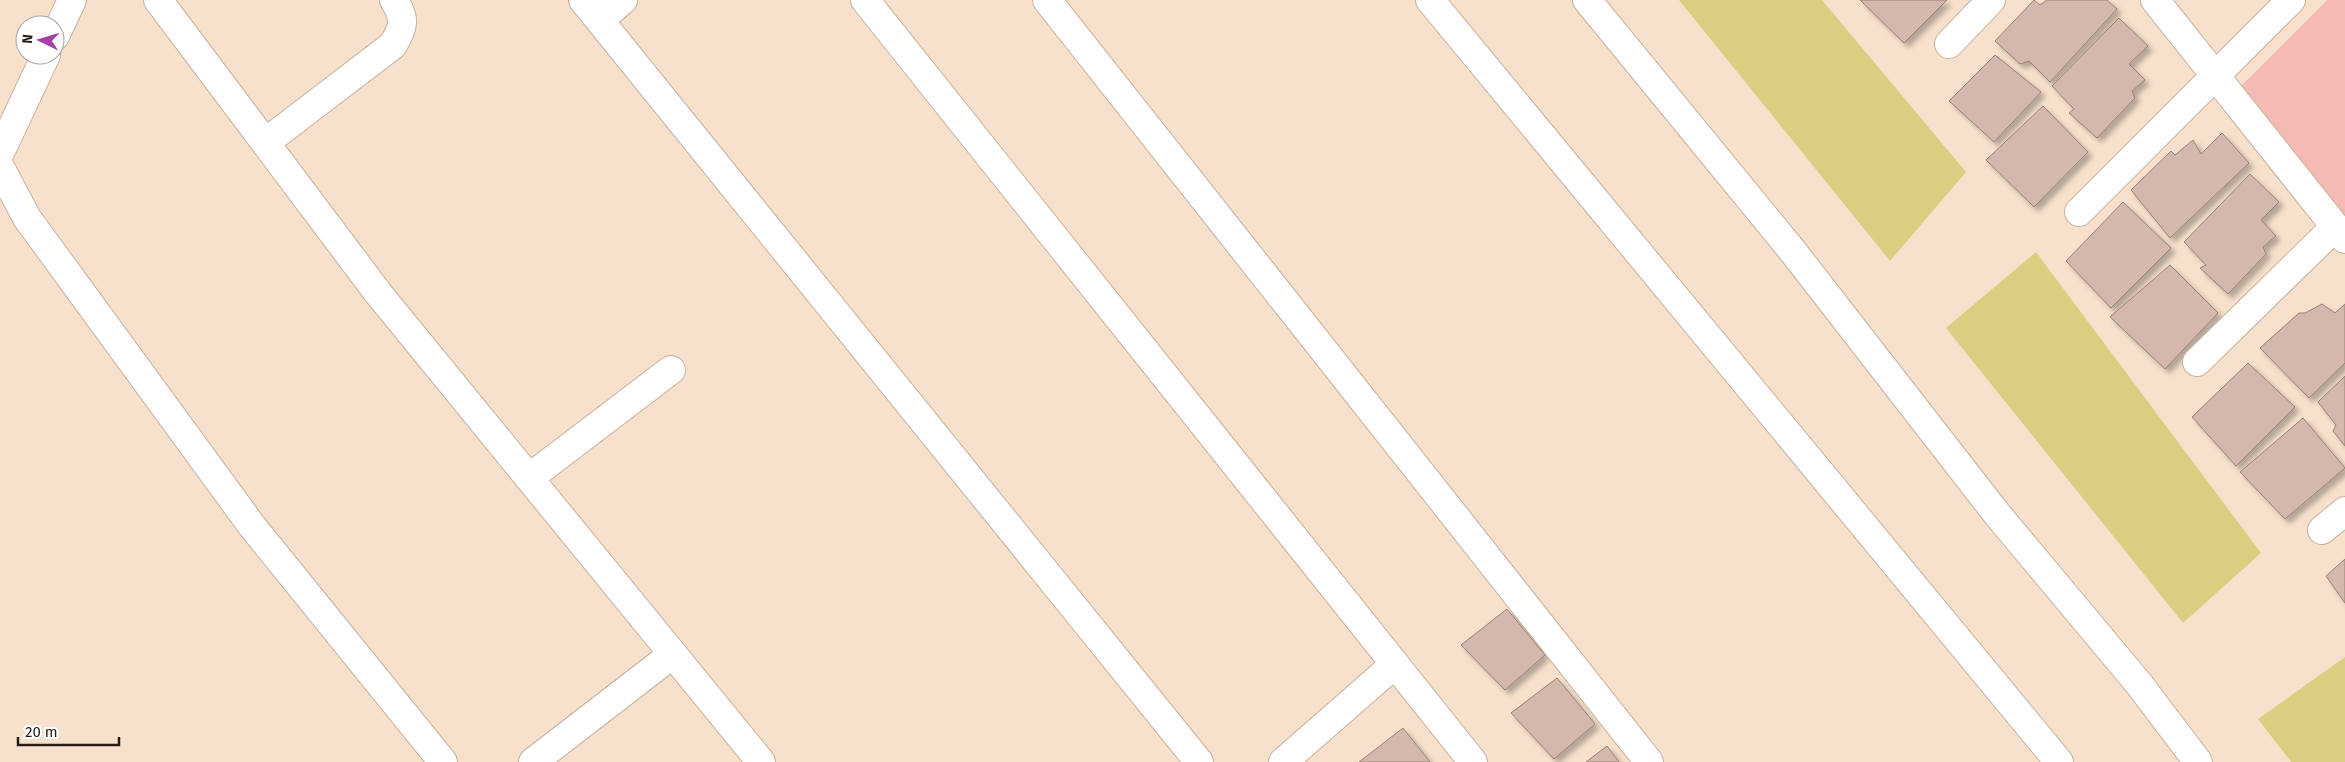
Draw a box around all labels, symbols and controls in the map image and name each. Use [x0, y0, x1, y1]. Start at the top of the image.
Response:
north arrow [15, 15, 65, 65]
text: N [19, 34, 36, 44]
scale bar [18, 714, 119, 746]
text: 20 m [25, 723, 58, 741]

